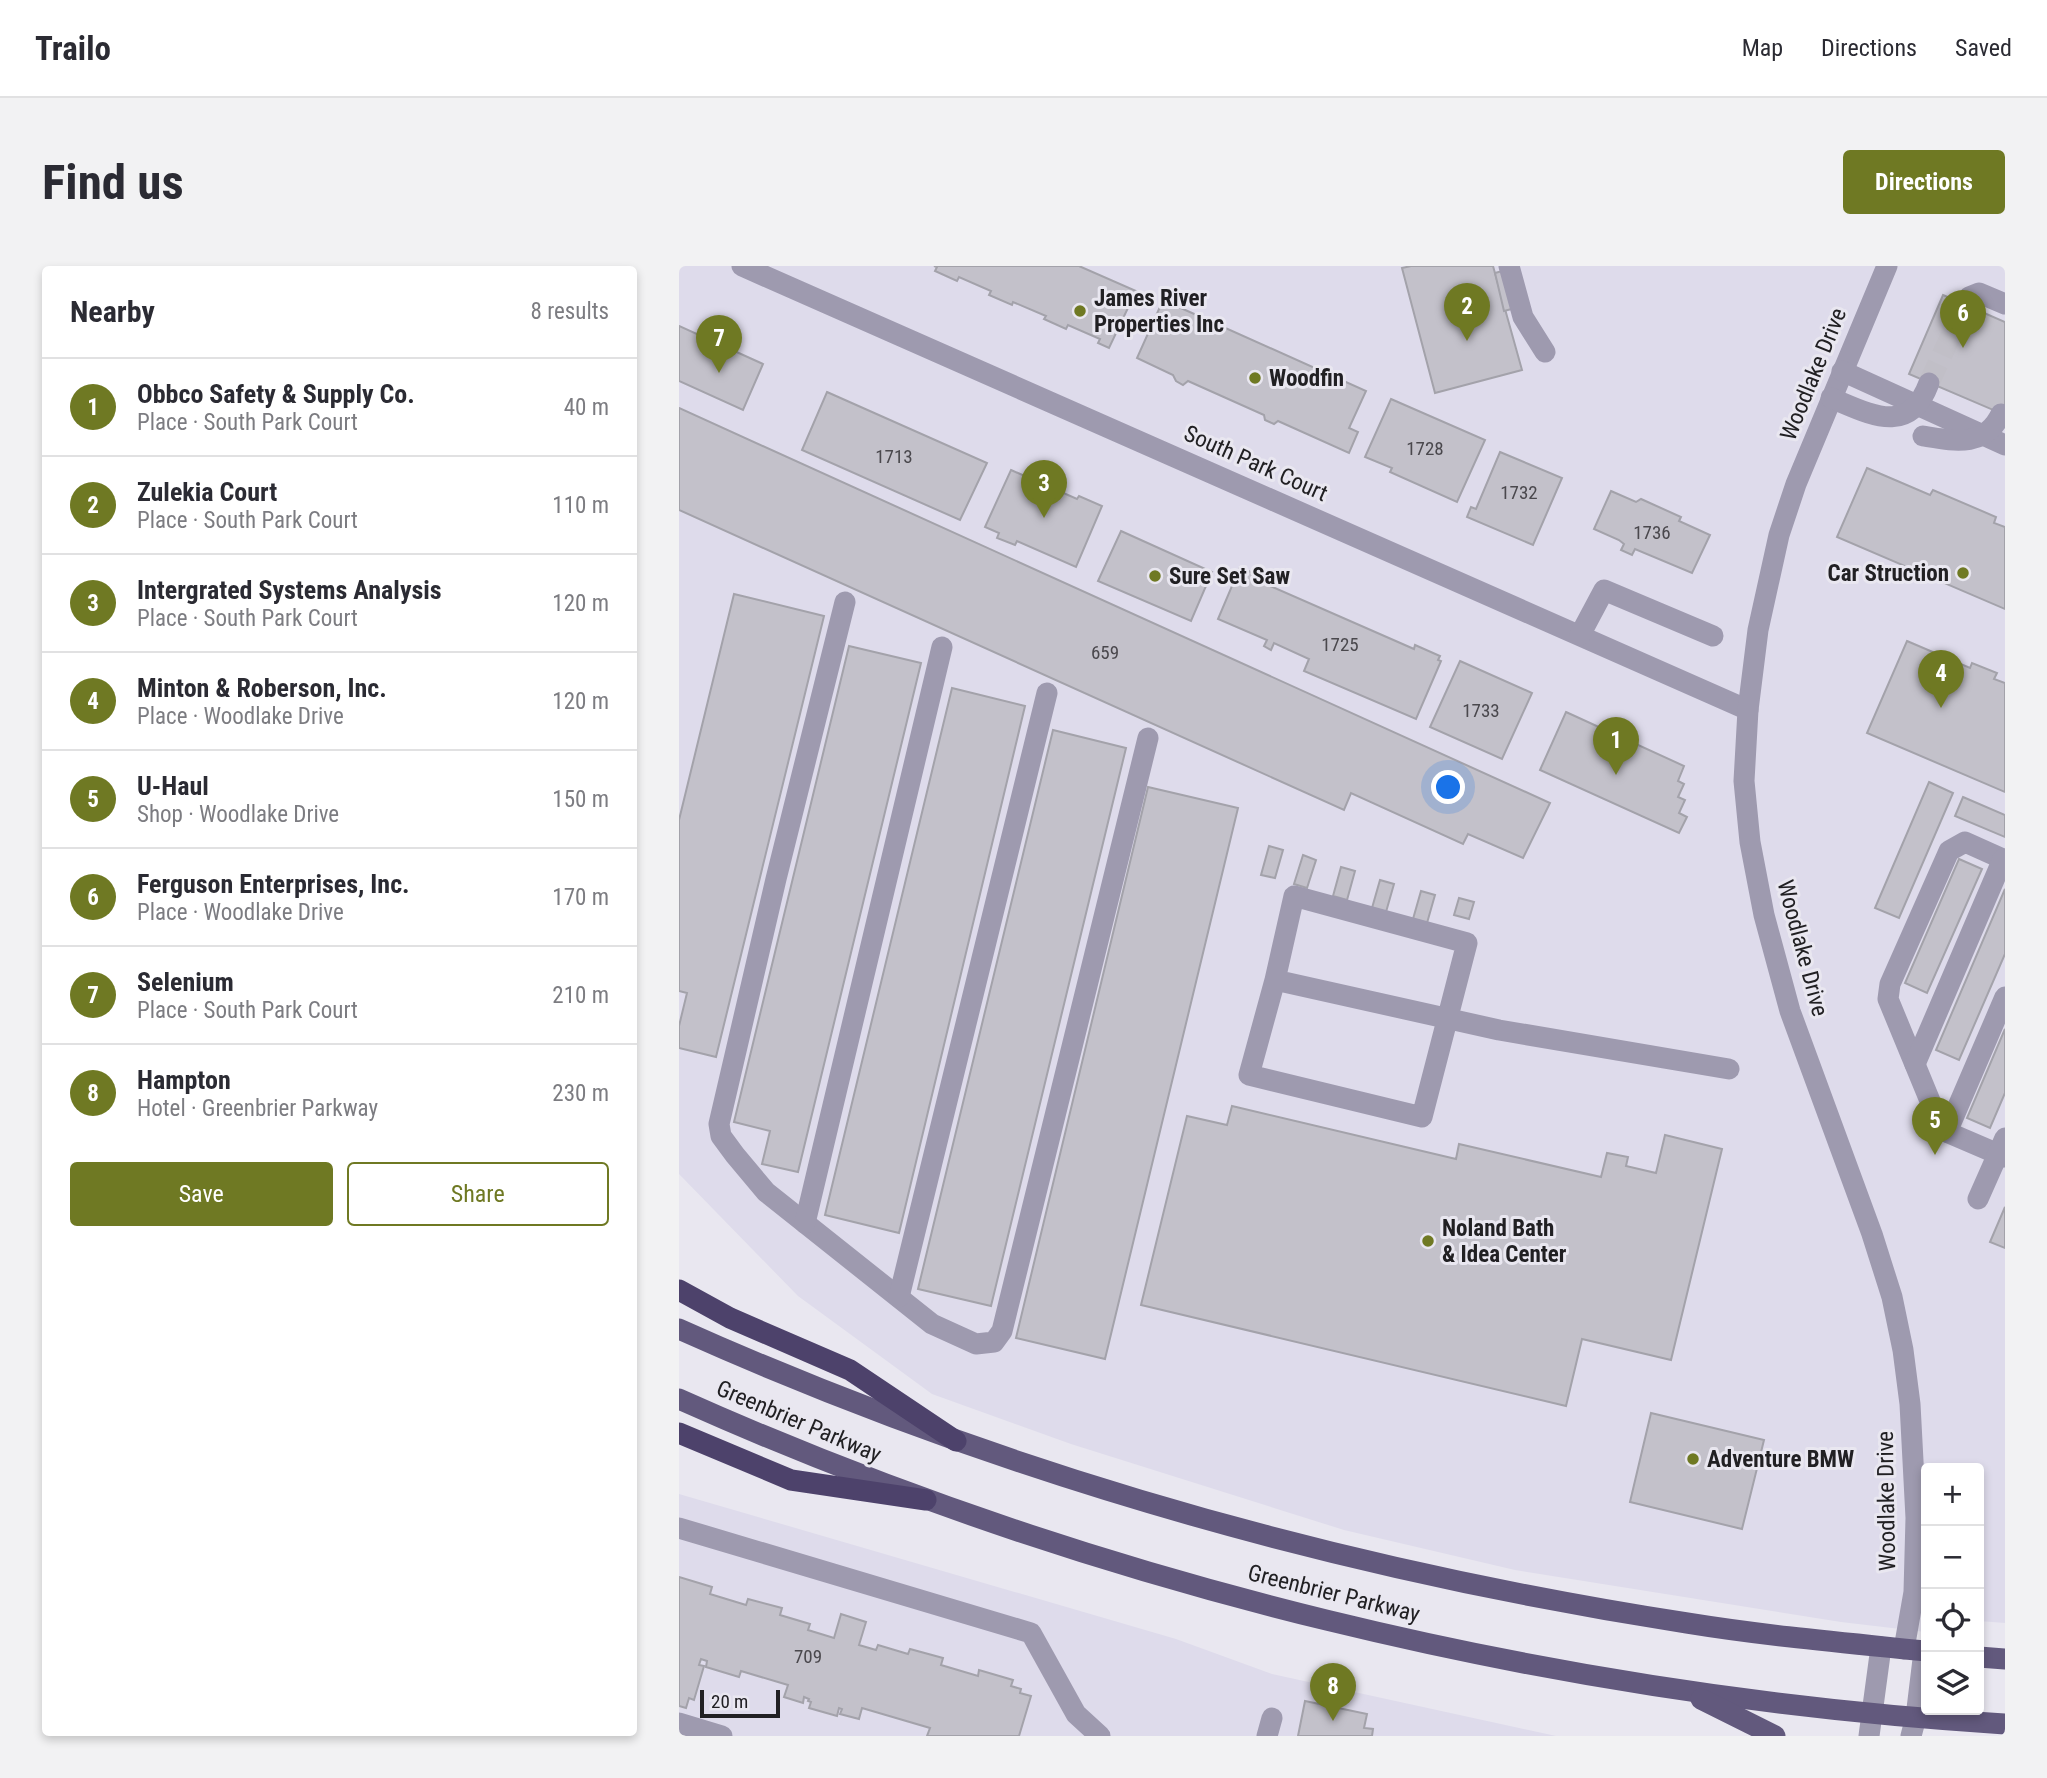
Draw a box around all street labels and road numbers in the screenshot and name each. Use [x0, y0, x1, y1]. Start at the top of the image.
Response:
street label: Woodlake Drive [1775, 304, 1852, 444]
street label: South Park Court [1180, 420, 1332, 507]
street label: Woodlake Drive [1771, 877, 1834, 1019]
street label: Greenbrier Parkway [712, 1375, 886, 1468]
street label: Woodlake Drive [1872, 1431, 1901, 1571]
street label: Greenbrier Parkway [1245, 1559, 1423, 1628]

